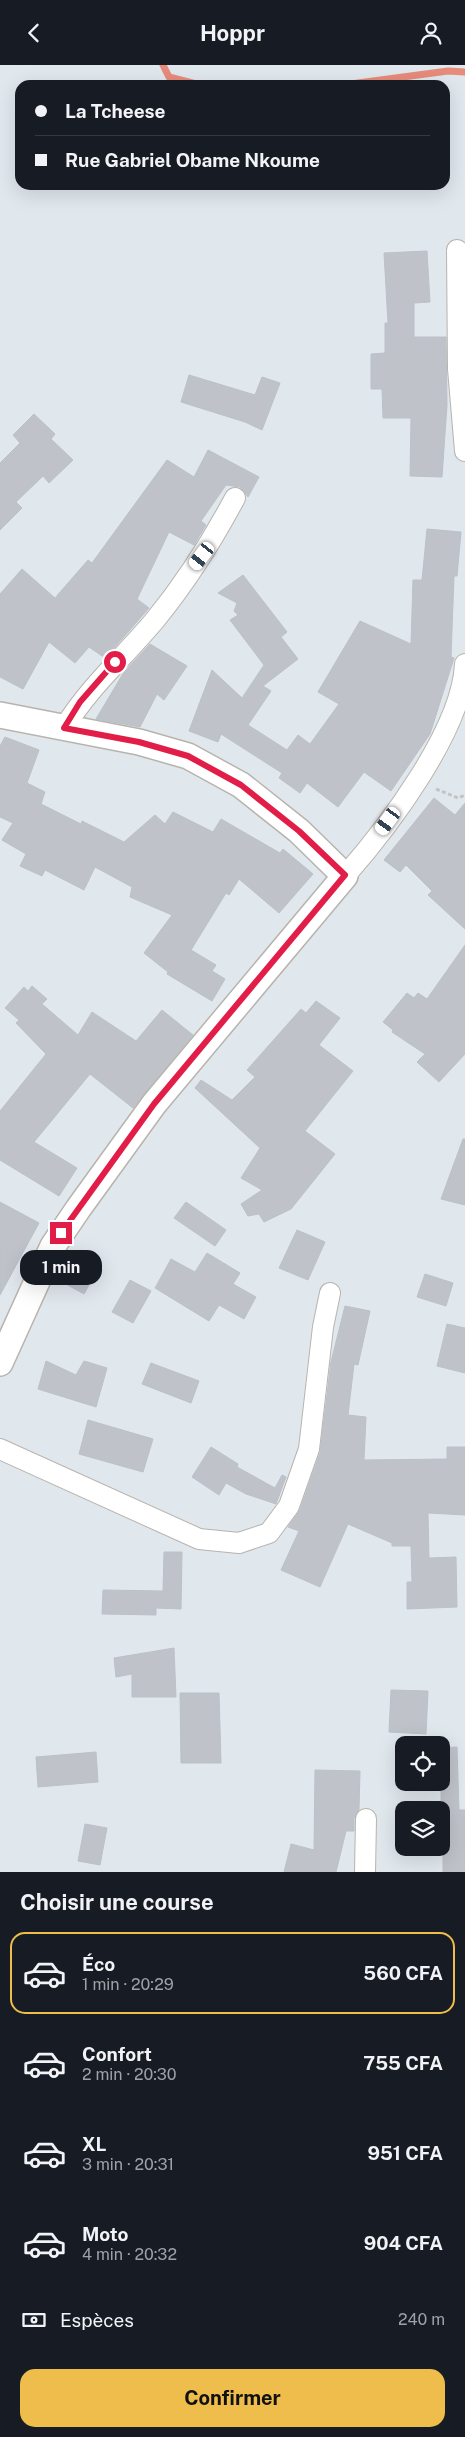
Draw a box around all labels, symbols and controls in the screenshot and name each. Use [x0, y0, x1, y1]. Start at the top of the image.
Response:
icon: back [20, 19, 48, 47]
icon: person [417, 19, 445, 47]
text: Hoppr [200, 20, 265, 46]
text: La Tcheese [65, 100, 166, 122]
text: Rue Gabriel Obame Nkoume [65, 149, 320, 171]
car [186, 540, 217, 572]
route start [104, 651, 126, 673]
car [373, 804, 402, 838]
route end [50, 1222, 72, 1244]
callout: 1 min [20, 1251, 102, 1285]
text: 1 min [42, 1258, 80, 1277]
map controls [395, 1736, 450, 1856]
button: locate [395, 1736, 450, 1791]
button: layers [395, 1801, 450, 1856]
text: Choisir une course [20, 1889, 214, 1915]
icon: car [22, 1951, 67, 1996]
text: Éco [82, 1953, 115, 1975]
text: 560 CFA [363, 1962, 443, 1984]
text: 1 min · 20:29 [82, 1975, 174, 1994]
icon: car [22, 2041, 67, 2086]
text: Confort [82, 2043, 152, 2065]
text: 755 CFA [363, 2052, 443, 2074]
text: 2 min · 20:30 [82, 2065, 177, 2084]
icon: car [22, 2131, 67, 2176]
text: XL [82, 2133, 107, 2155]
text: 951 CFA [367, 2142, 443, 2164]
text: 3 min · 20:31 [82, 2155, 174, 2174]
icon: car [22, 2221, 67, 2266]
text: Moto [82, 2223, 128, 2245]
text: 904 CFA [364, 2232, 443, 2254]
text: 4 min · 20:32 [82, 2245, 177, 2264]
icon: cash [20, 2306, 48, 2334]
text: Espèces [60, 2309, 134, 2331]
text: 240 m [398, 2310, 445, 2329]
button: Confirmer [20, 2369, 445, 2427]

